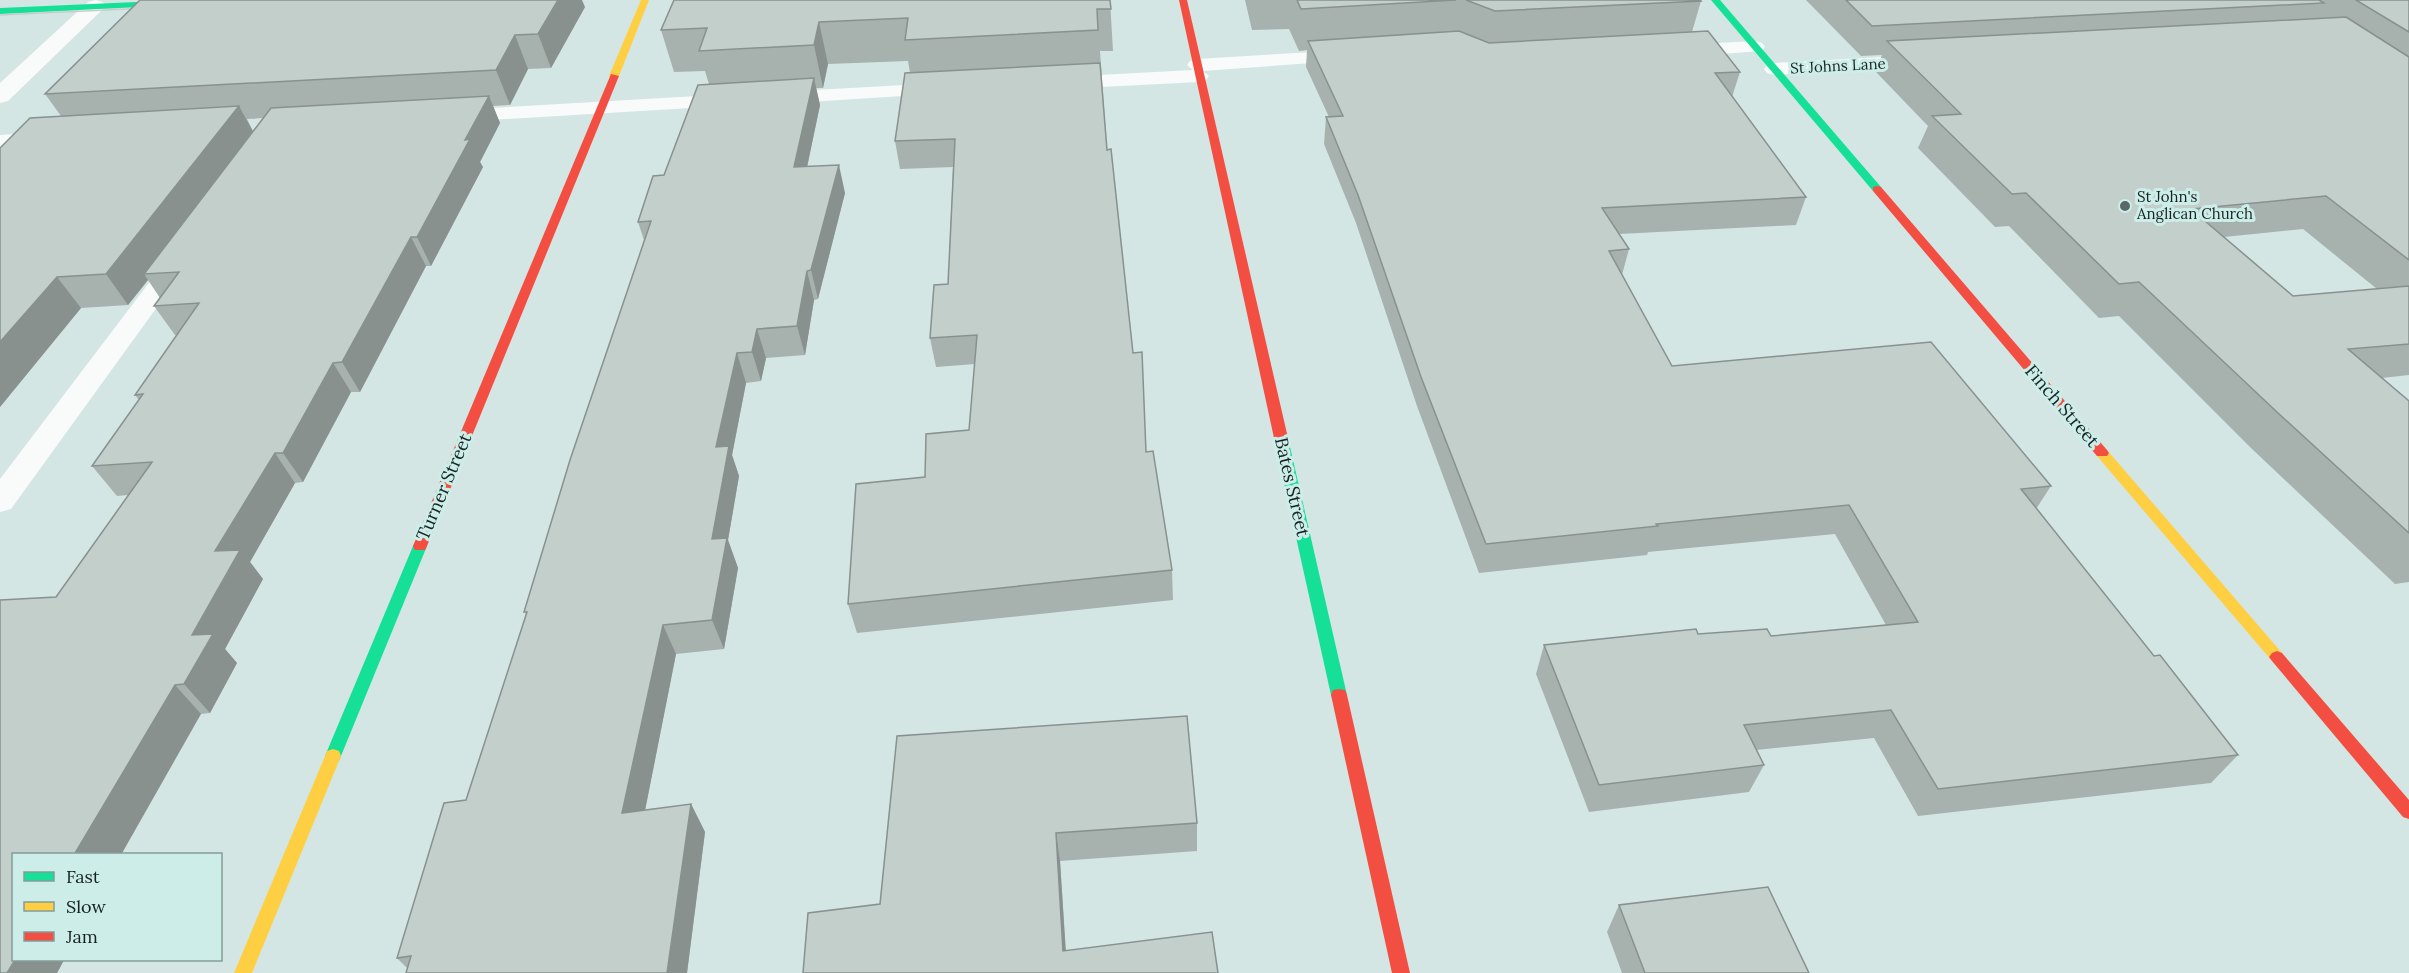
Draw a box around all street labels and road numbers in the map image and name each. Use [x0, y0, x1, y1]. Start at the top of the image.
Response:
street label: St Johns Lane [1790, 54, 1886, 77]
street label: Finch Street [2020, 360, 2104, 452]
street label: Turner Street [411, 430, 476, 544]
street label: Bates Street [1270, 435, 1315, 539]

